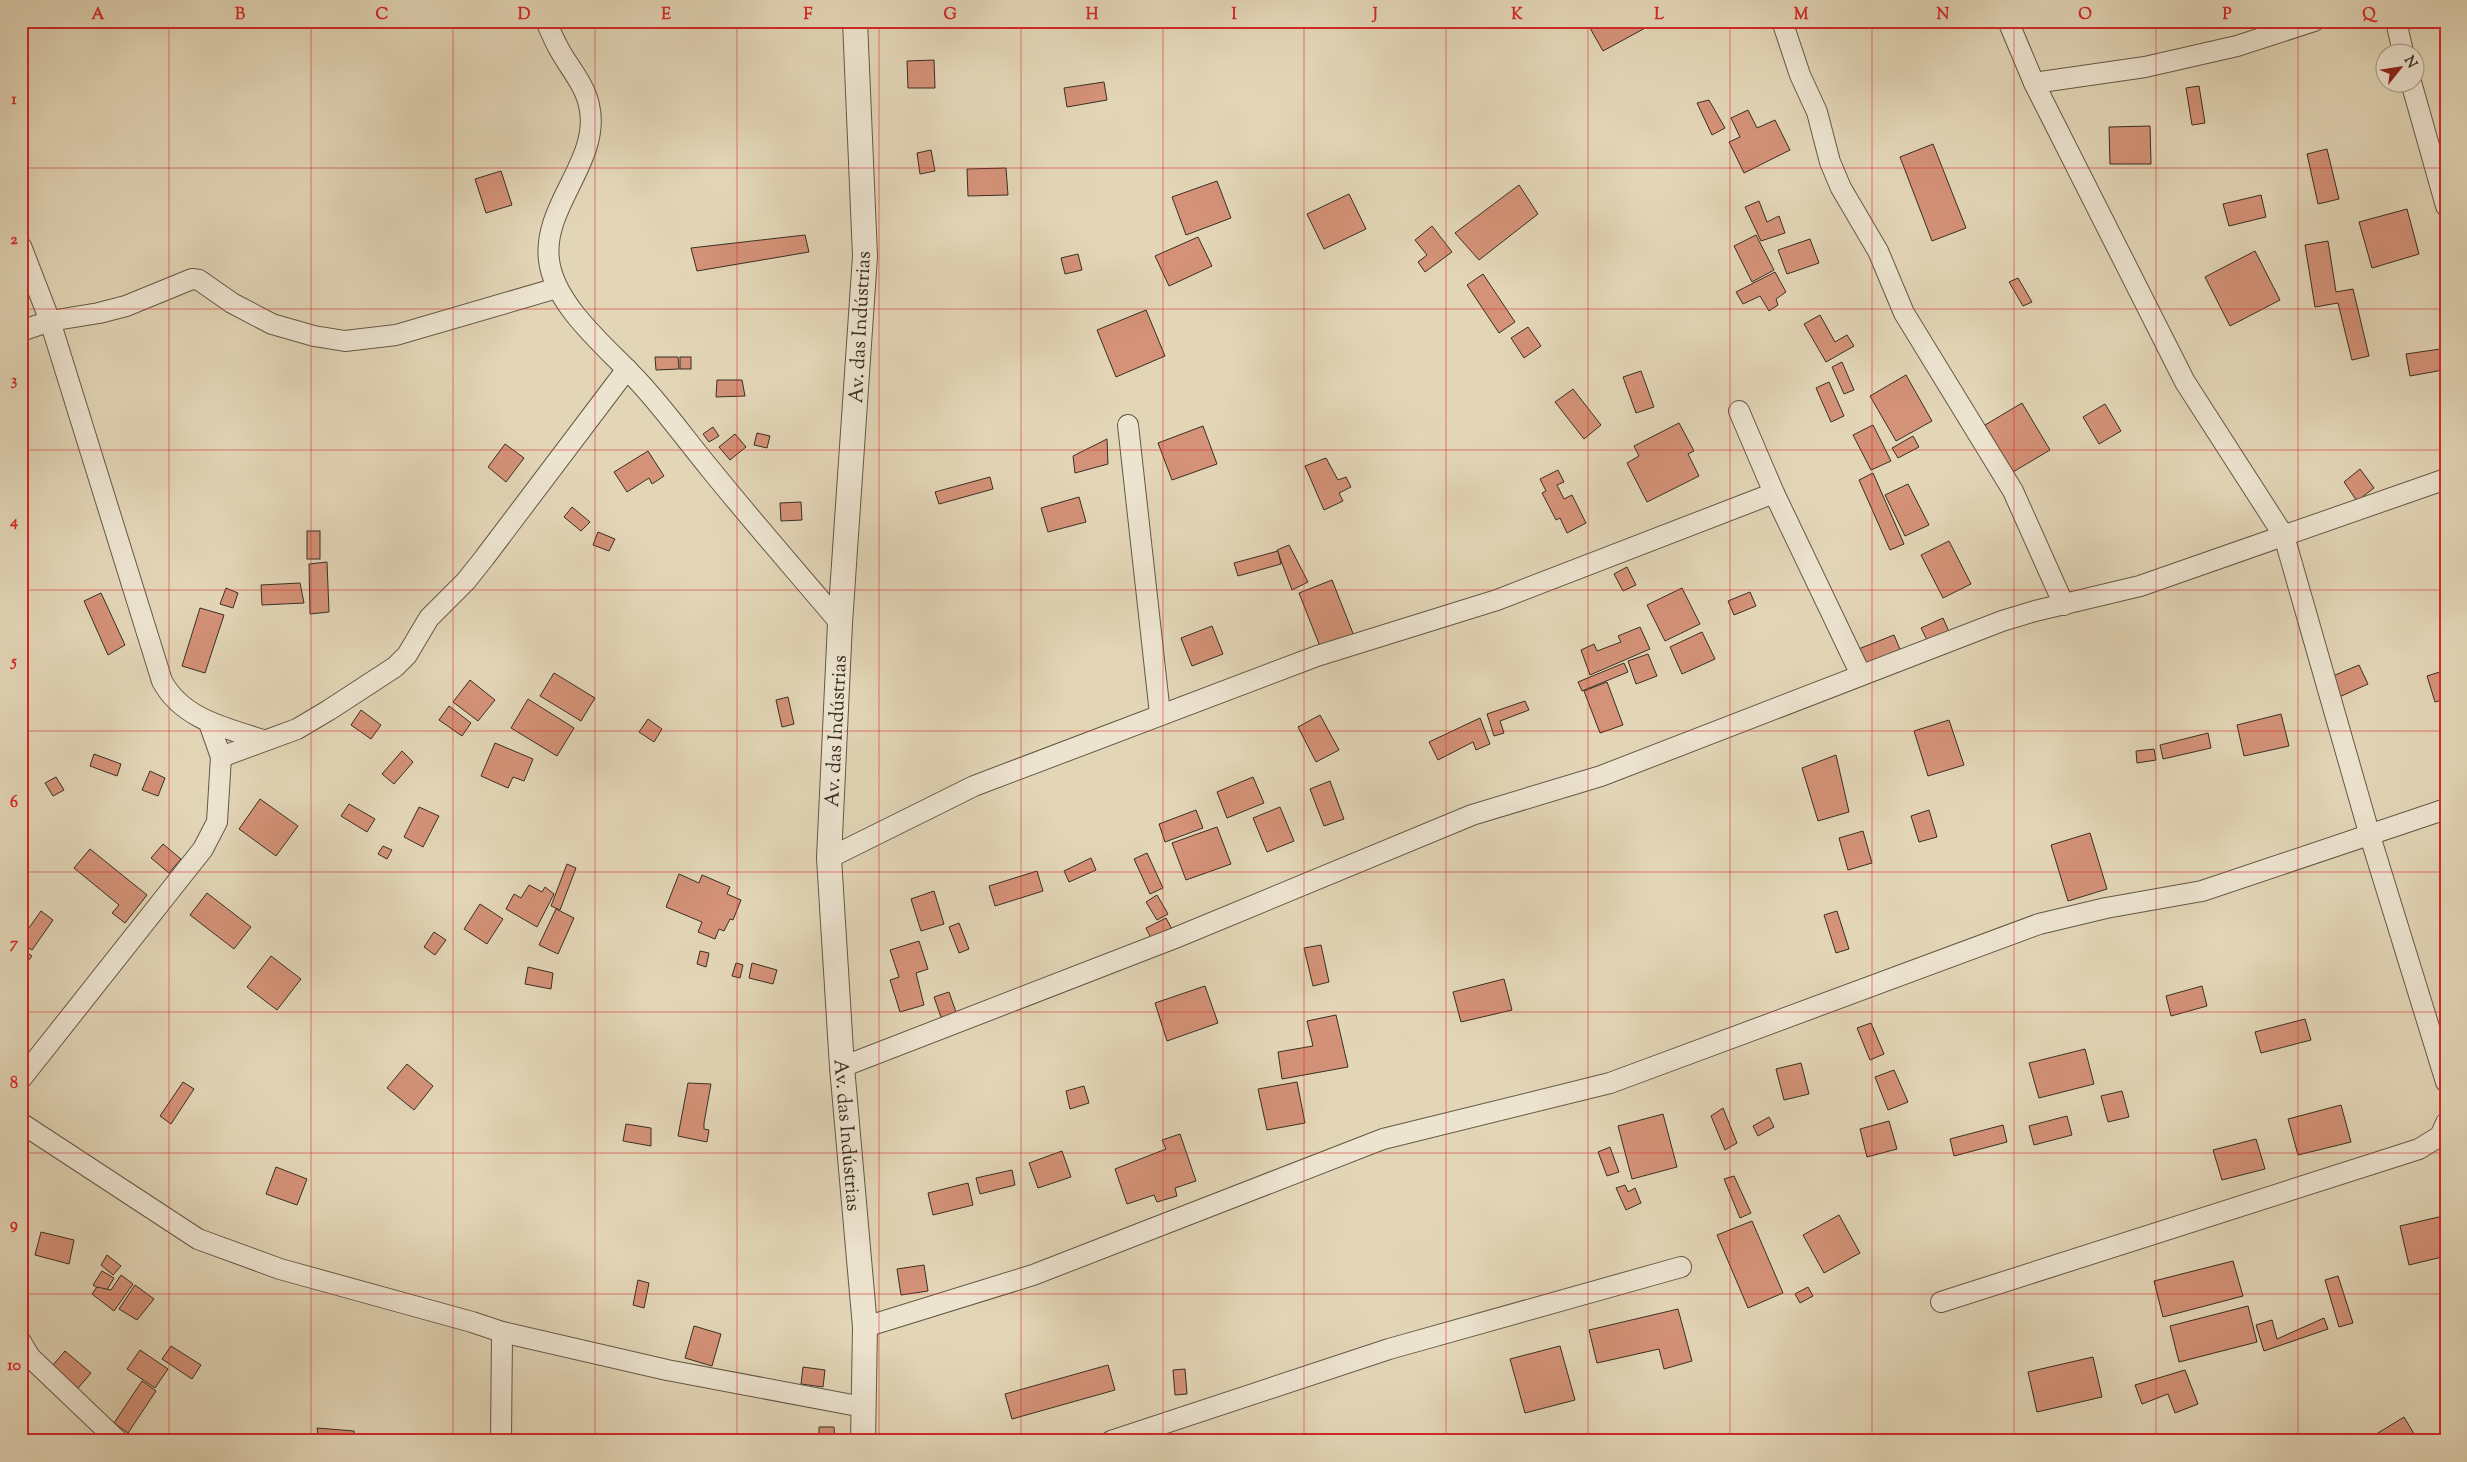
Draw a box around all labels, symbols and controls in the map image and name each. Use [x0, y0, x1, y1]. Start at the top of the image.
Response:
text: A [92, 4, 105, 27]
text: B [235, 4, 245, 27]
text: C [376, 4, 389, 27]
text: D [518, 4, 531, 27]
text: E [661, 4, 671, 27]
text: F [804, 4, 813, 27]
text: G [943, 4, 957, 27]
text: H [1086, 4, 1099, 27]
text: I [1231, 4, 1237, 27]
text: J [1371, 4, 1378, 27]
text: K [1511, 4, 1523, 27]
text: L [1654, 4, 1664, 27]
text: M [1794, 4, 1809, 27]
text: N [1937, 4, 1950, 27]
text: O [2078, 4, 2092, 27]
text: P [2222, 4, 2232, 27]
text: Q [2362, 4, 2378, 27]
north arrow [2374, 42, 2424, 92]
text: N [2398, 53, 2421, 72]
text: 1 [11, 89, 17, 112]
text: 2 [10, 229, 18, 252]
street label: Av. das Indústrias [843, 250, 880, 404]
text: 3 [11, 370, 18, 393]
text: 4 [9, 511, 18, 534]
text: 5 [9, 651, 17, 674]
street label: Av. das Indústrias [819, 654, 856, 808]
text: 6 [10, 792, 18, 815]
text: 7 [10, 933, 19, 956]
street label: Av. das Indústrias [825, 1058, 867, 1213]
text: 8 [10, 1073, 18, 1096]
text: 9 [10, 1214, 18, 1237]
text: 10 [7, 1355, 21, 1378]

